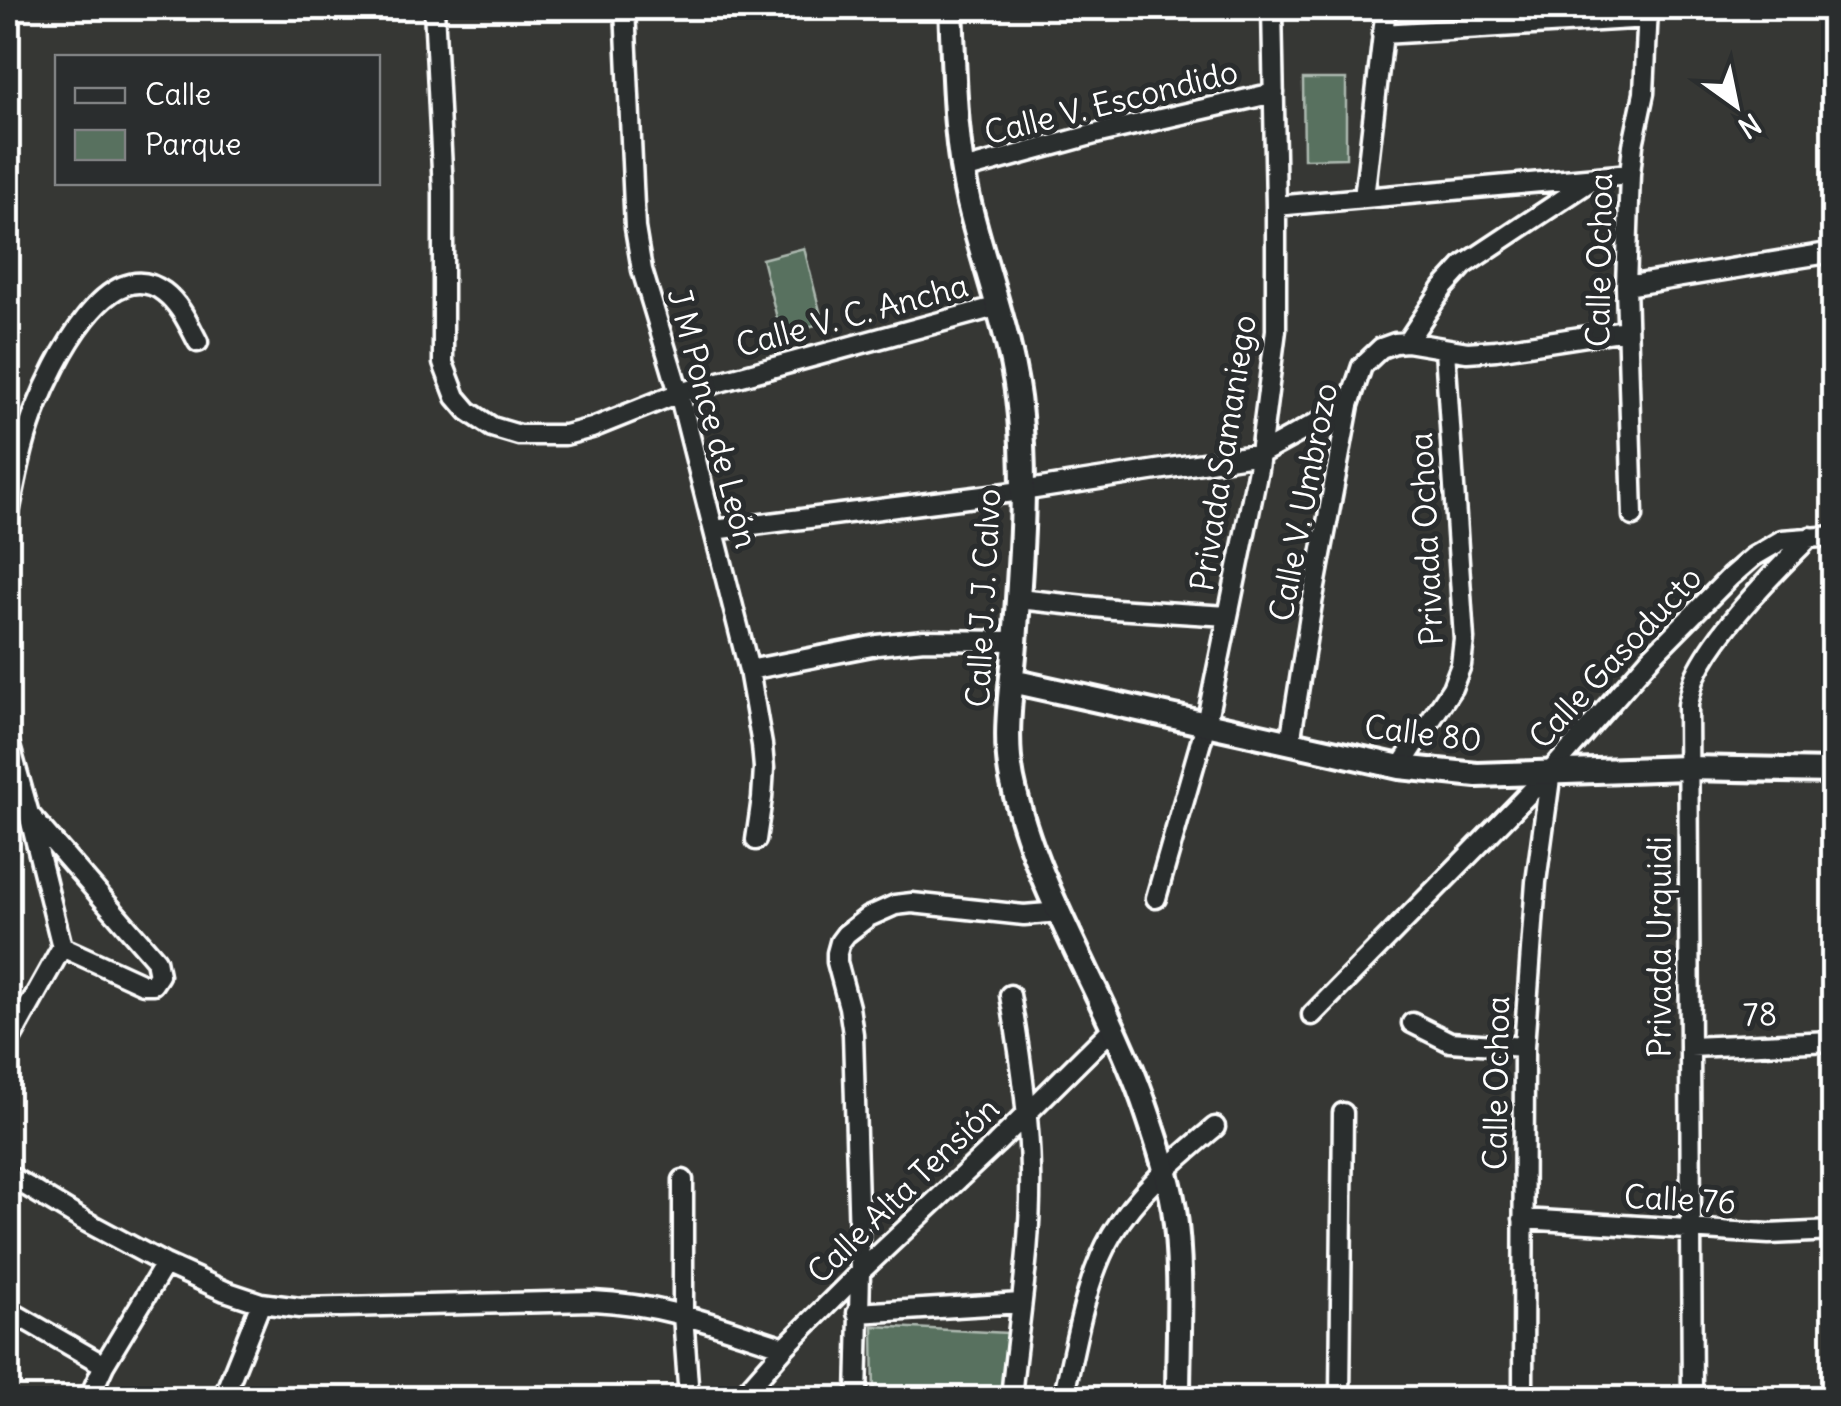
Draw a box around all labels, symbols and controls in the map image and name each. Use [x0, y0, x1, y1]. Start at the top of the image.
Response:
street label: Calle V. Escondido [980, 51, 1242, 153]
legend [55, 55, 380, 185]
north arrow [1686, 55, 1786, 155]
text: Calle [145, 75, 211, 113]
text: N [1732, 106, 1768, 146]
text: Parque [145, 125, 241, 163]
street label: Calle Ochoa [1577, 173, 1621, 347]
street label: Calle V. C. Ancha [732, 264, 972, 366]
street label: J M Ponce de León [659, 284, 767, 552]
street label: Privada Samaniego [1181, 312, 1265, 594]
street label: Calle V. Umbrozo [1260, 379, 1346, 625]
street label: Privada Ochoa [1400, 431, 1452, 647]
street label: Calle J. J. Calvo [957, 488, 1009, 708]
street label: Calle Gasoducto [1520, 557, 1710, 757]
street label: Calle 80 [1362, 705, 1484, 761]
street label: Privada Urquidi [1639, 836, 1680, 1058]
street label: 78 [1742, 993, 1778, 1035]
street label: Calle Ochoa [1474, 996, 1518, 1170]
street label: Calle Alta Tensión [798, 1088, 1008, 1292]
street label: Calle 76 [1623, 1176, 1737, 1222]

